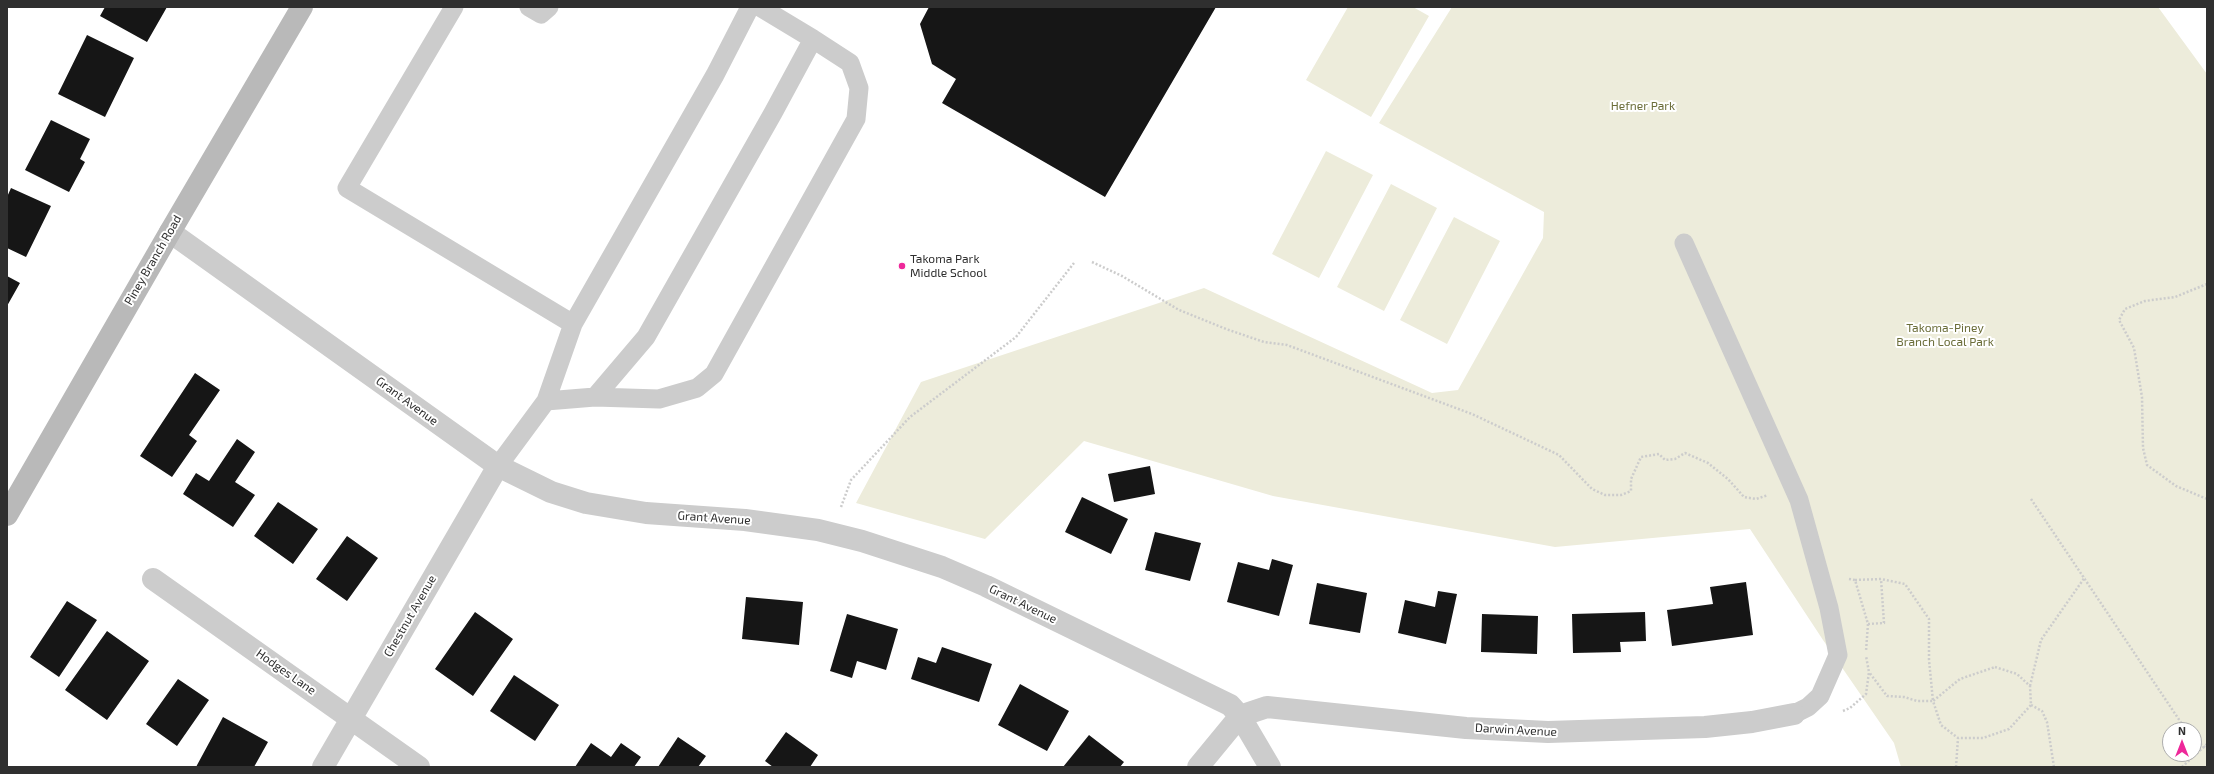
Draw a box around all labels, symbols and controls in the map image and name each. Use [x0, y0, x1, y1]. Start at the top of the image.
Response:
park label: Hefner Park [1611, 99, 1675, 113]
street label: Piney Branch Road [121, 212, 185, 308]
place label: Takoma Park Middle School [910, 252, 987, 280]
marker: Takoma Park Middle School [897, 261, 907, 271]
park label: Takoma-Piney Branch Local Park [1896, 321, 1994, 349]
street label: Grant Avenue [373, 374, 441, 428]
street label: Grant Avenue [677, 508, 751, 528]
street label: Chestnut Avenue [381, 572, 439, 660]
street label: Grant Avenue [987, 581, 1059, 627]
street label: Hodges Lane [253, 646, 319, 698]
street label: Darwin Avenue [1475, 721, 1557, 739]
north arrow [2162, 722, 2202, 762]
text: N [2178, 724, 2186, 737]

